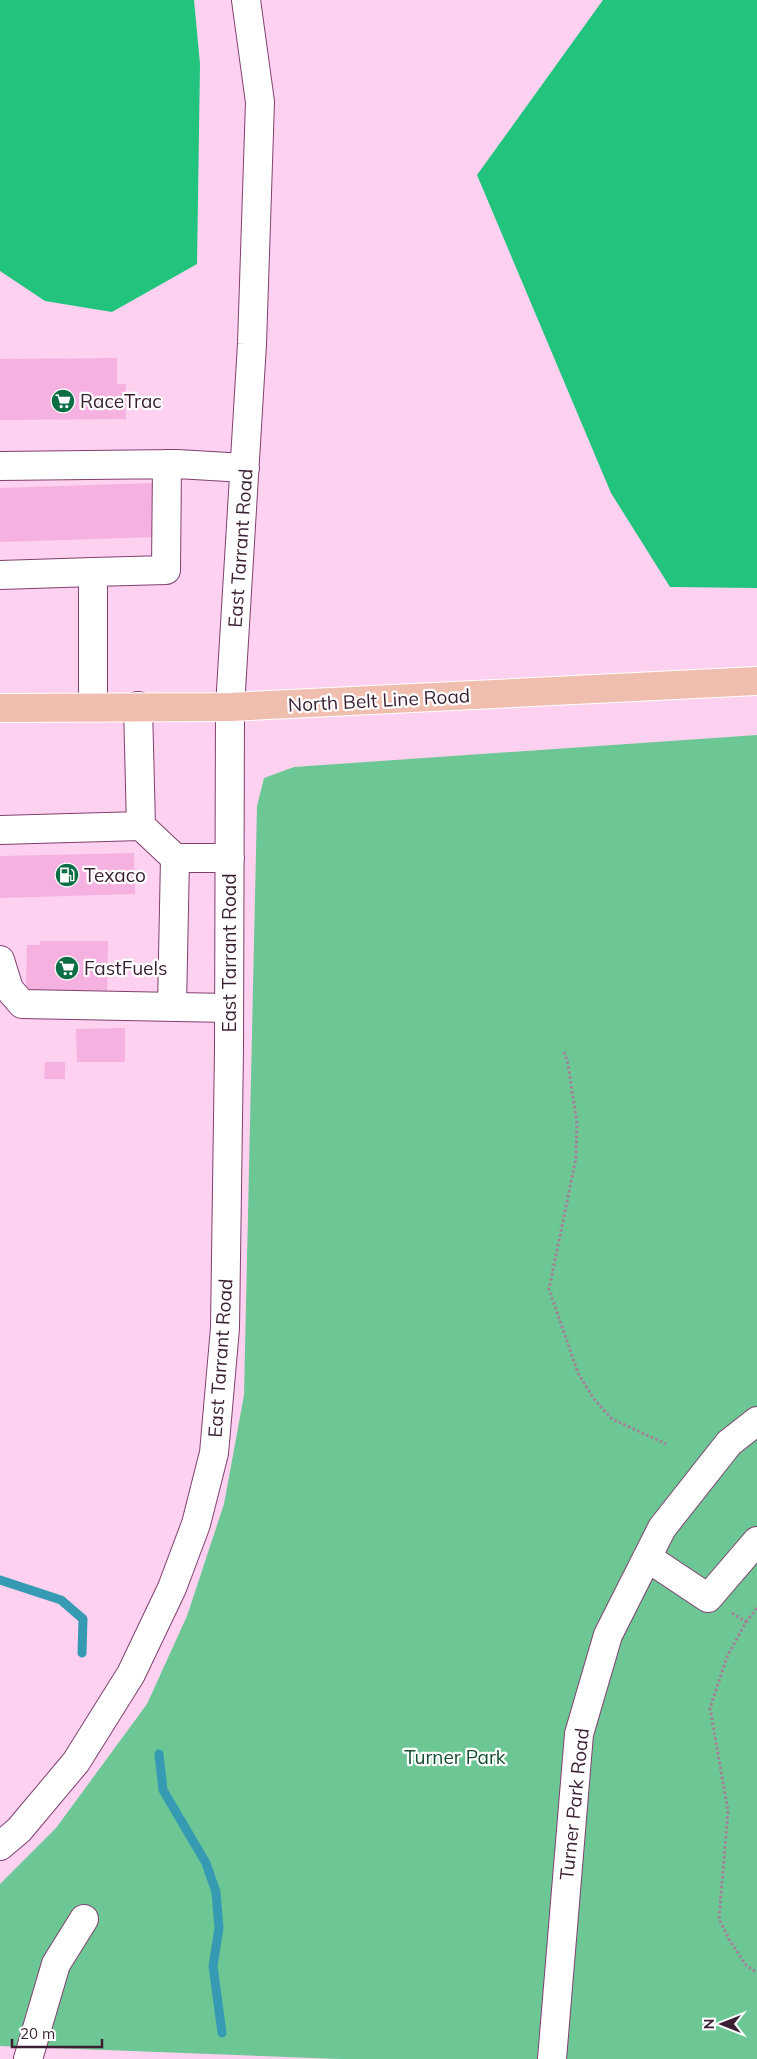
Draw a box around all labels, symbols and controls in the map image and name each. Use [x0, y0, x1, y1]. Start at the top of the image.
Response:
supermarket icon: RaceTrac [50, 388, 76, 414]
place label: RaceTrac [80, 389, 162, 413]
street label: East Tarrant Road [222, 468, 258, 628]
street label: North Belt Line Road [287, 683, 471, 717]
fuel station icon: Texaco [54, 862, 80, 888]
place label: Texaco [84, 863, 146, 887]
street label: East Tarrant Road [217, 873, 241, 1033]
supermarket icon: FastFuels [54, 955, 80, 981]
place label: FastFuels [84, 956, 167, 980]
street label: East Tarrant Road [202, 1278, 238, 1438]
street label: Turner Park Road [554, 1727, 594, 1881]
park label: Turner Park [404, 1745, 506, 1769]
north arrow [697, 1999, 747, 2049]
scale bar [12, 2016, 102, 2048]
text: N [700, 2019, 718, 2029]
text: 20 m [20, 2024, 55, 2043]

